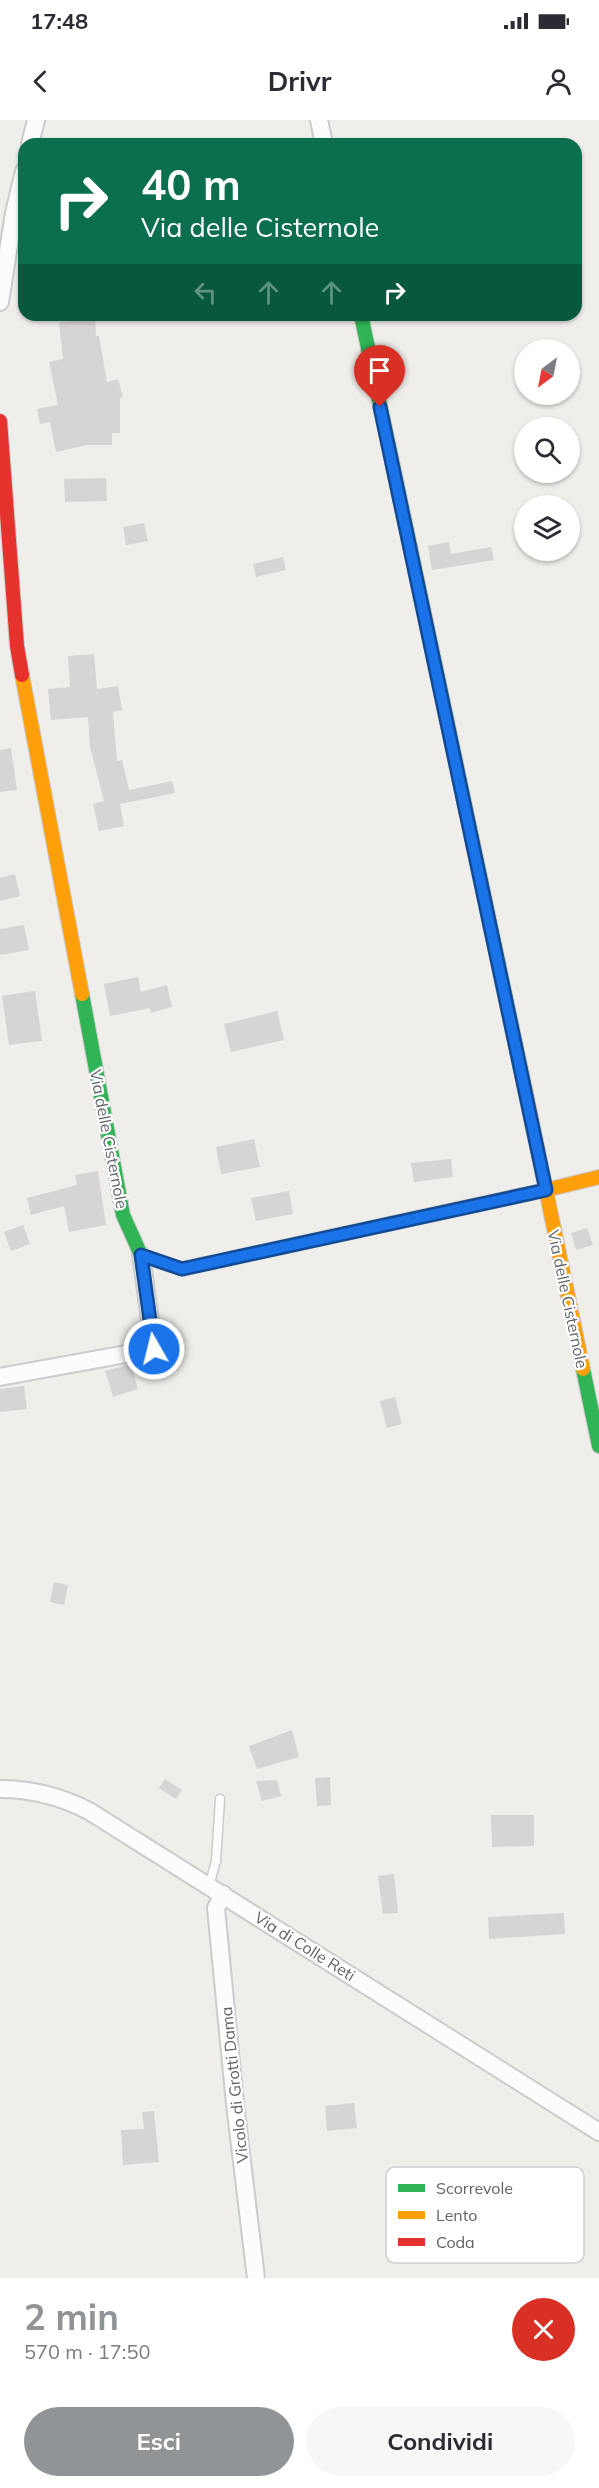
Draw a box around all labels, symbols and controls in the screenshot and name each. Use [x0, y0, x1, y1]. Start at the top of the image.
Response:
text: 17:48 [30, 7, 88, 35]
text: Drivr [268, 64, 331, 98]
icon: back [24, 65, 57, 98]
icon: person [542, 65, 575, 98]
text: 40 m [141, 158, 241, 211]
icon: right [42, 162, 120, 240]
text: Via delle Cisternole [141, 210, 379, 244]
icon: left [189, 276, 222, 309]
icon: ahead [252, 276, 285, 309]
icon: ahead [315, 276, 348, 309]
icon: right [378, 276, 411, 309]
north arrow [514, 339, 580, 405]
map controls [514, 339, 580, 561]
pin [354, 345, 405, 407]
icon: arrive [363, 354, 396, 387]
button: search [514, 417, 580, 483]
button: layers [514, 495, 580, 561]
street label: Via delle Cisternole [86, 1068, 132, 1210]
street label: Via delle Cisternole [544, 1228, 592, 1370]
position arrow [122, 1317, 186, 1381]
street label: Via di Colle Reti [251, 1907, 359, 1985]
street label: Vicolo di Grotti Dama [216, 2006, 252, 2164]
legend [386, 2167, 584, 2263]
text: Scorrevole [436, 2178, 513, 2198]
text: Lento [436, 2205, 477, 2225]
text: Coda [436, 2232, 475, 2252]
text: 2 min [24, 2294, 119, 2339]
button: close [512, 2298, 575, 2361]
text: 570 m · 17:50 [24, 2339, 150, 2364]
button: Esci [24, 2407, 294, 2476]
button: Condividi [306, 2407, 575, 2476]

